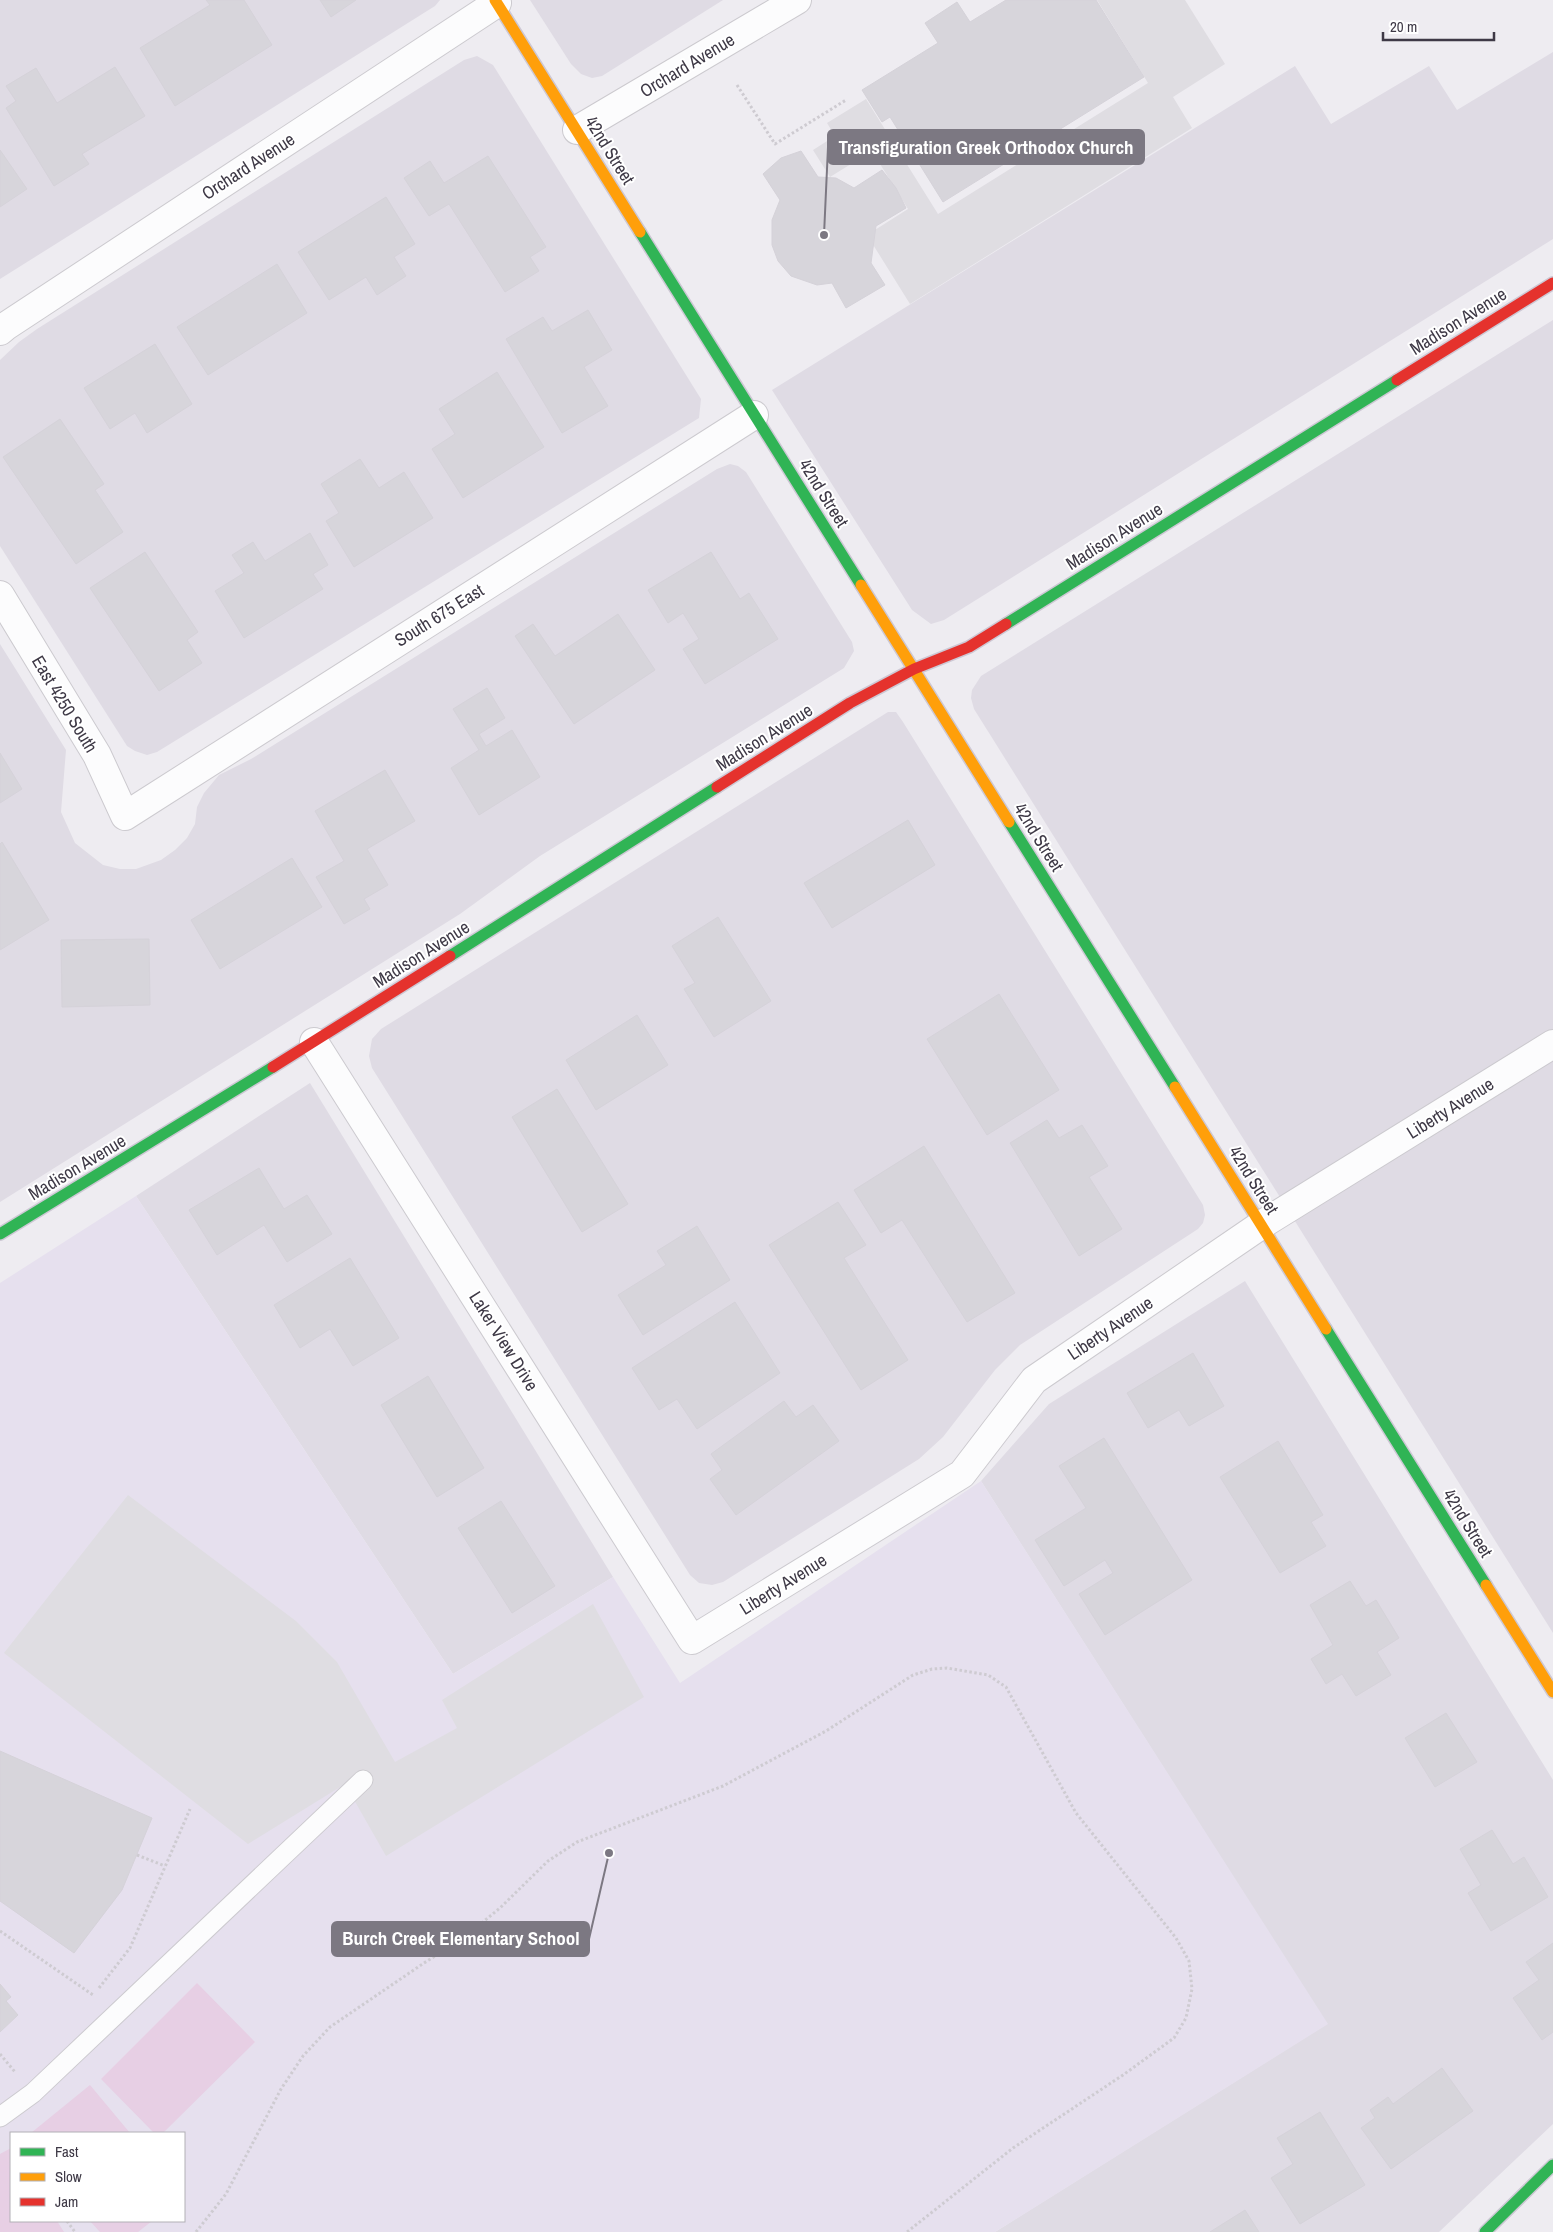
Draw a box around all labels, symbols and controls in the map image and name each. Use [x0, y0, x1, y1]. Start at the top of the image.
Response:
scale bar [1383, 10, 1494, 42]
text: 20 m [1390, 16, 1417, 37]
street label: Orchard Avenue [635, 27, 739, 103]
street label: 42nd Street [579, 111, 641, 189]
street label: Orchard Avenue [197, 127, 299, 205]
callout: Transfiguration Greek Orthodox Church [828, 130, 1144, 164]
text: Transfiguration Greek Orthodox Church [838, 134, 1134, 160]
street label: Madison Avenue [1405, 281, 1511, 361]
street label: 42nd Street [793, 454, 855, 532]
street label: Madison Avenue [1061, 496, 1167, 576]
street label: South 675 East [390, 578, 488, 652]
street label: East 4250 South [26, 651, 104, 757]
street label: Madison Avenue [711, 697, 817, 777]
street label: 42nd Street [1008, 798, 1070, 876]
street label: Madison Avenue [368, 914, 474, 994]
street label: Liberty Avenue [1402, 1071, 1498, 1145]
street label: Madison Avenue [24, 1128, 130, 1206]
street label: 42nd Street [1223, 1141, 1285, 1219]
street label: Laker View Drive [463, 1286, 545, 1396]
street label: Liberty Avenue [1062, 1290, 1158, 1366]
street label: 42nd Street [1437, 1484, 1499, 1562]
street label: Liberty Avenue [735, 1547, 831, 1621]
callout: Burch Creek Elementary School [332, 1922, 589, 1956]
text: Burch Creek Elementary School [342, 1925, 580, 1951]
legend [10, 2132, 185, 2222]
text: Fast [55, 2141, 79, 2162]
text: Slow [55, 2166, 82, 2187]
text: Jam [55, 2191, 78, 2212]

